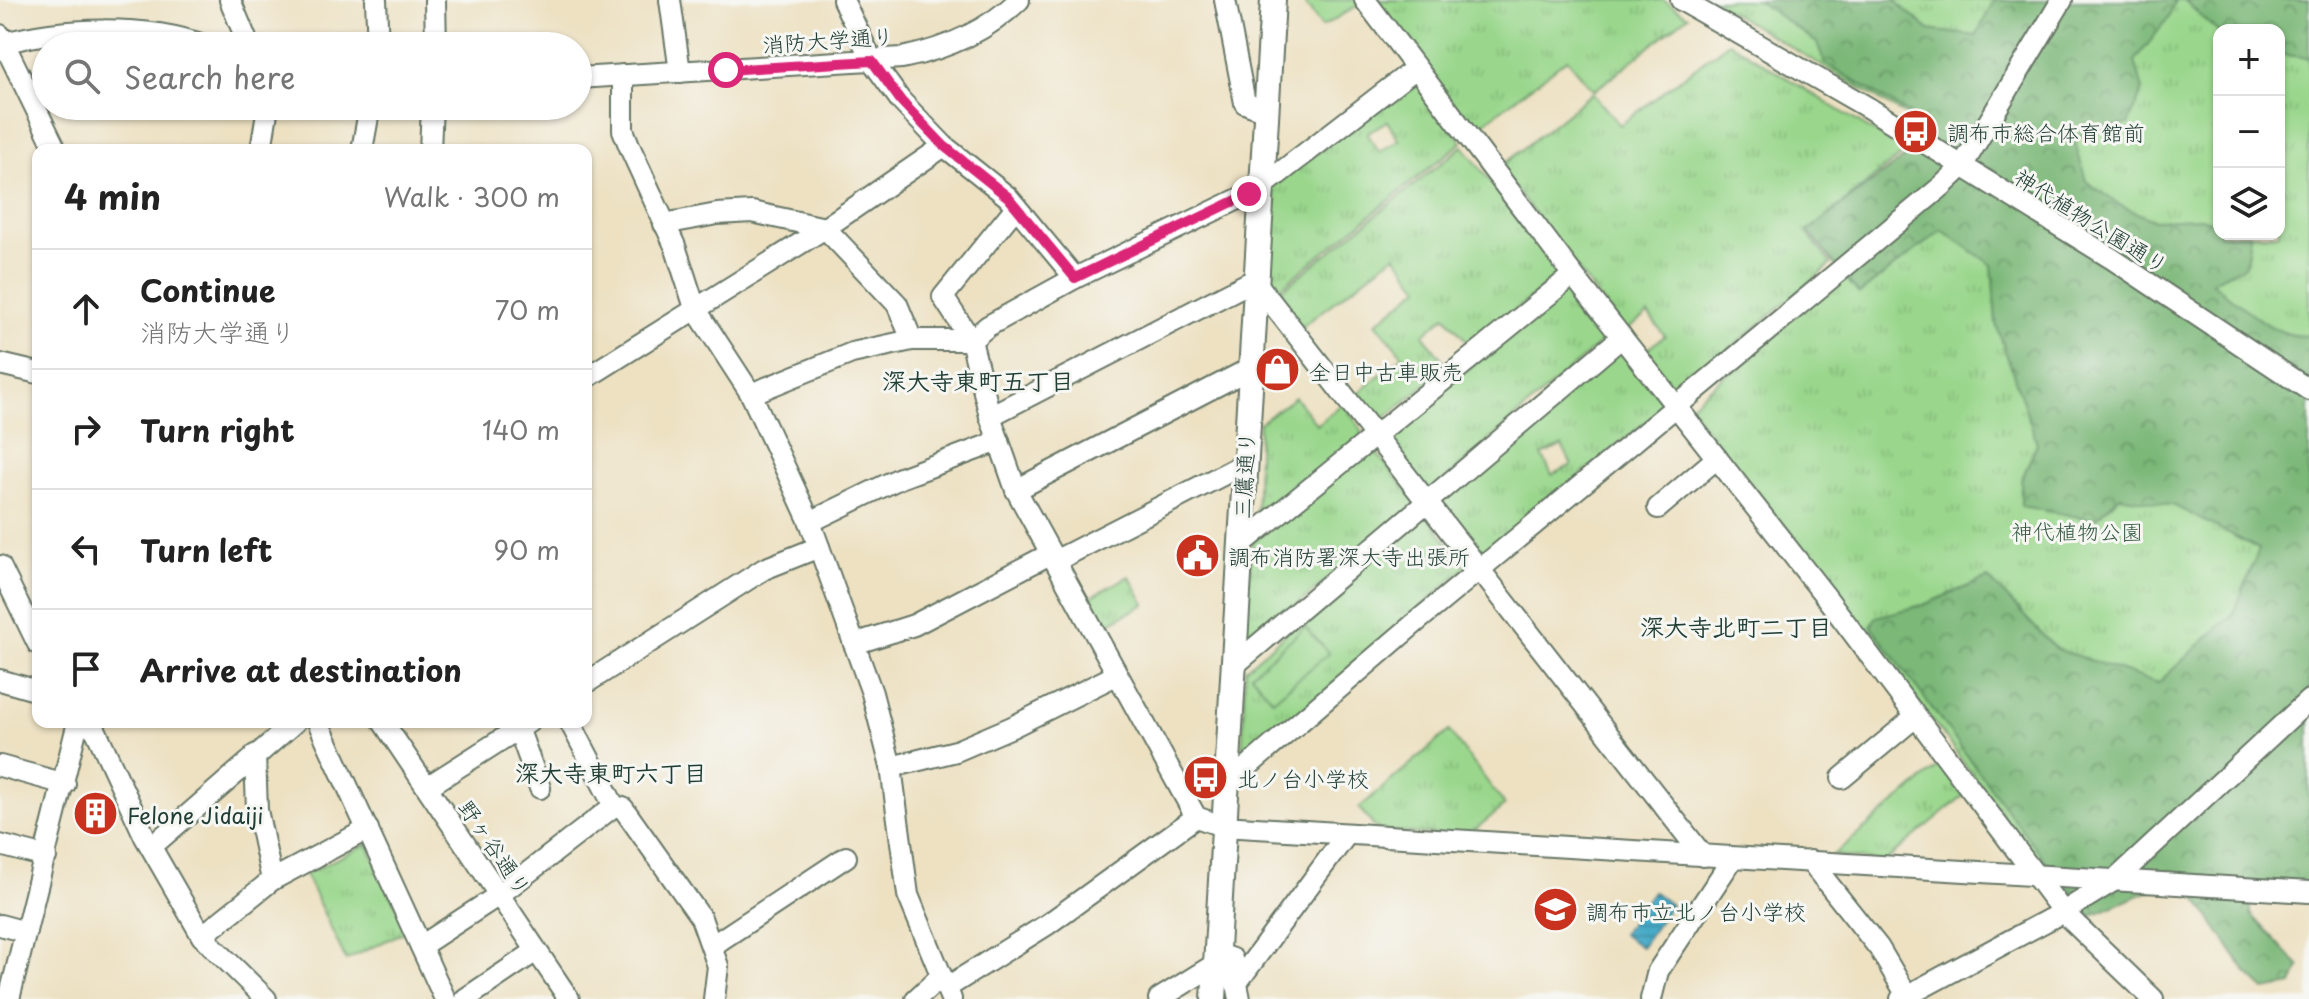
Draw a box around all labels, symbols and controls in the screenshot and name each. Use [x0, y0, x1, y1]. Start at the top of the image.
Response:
street label: 消防大学通り [761, 18, 895, 60]
map controls [2213, 24, 2285, 240]
button: + [2213, 24, 2285, 96]
search box [32, 32, 592, 120]
route start [708, 52, 744, 88]
icon: search [60, 54, 104, 98]
text: Search here [124, 54, 296, 99]
button: − [2213, 96, 2285, 168]
bus stop icon: 調布市総合体育館前 [1892, 107, 1940, 155]
place label: 調布市総合体育館前 [1947, 115, 2145, 148]
street label: 神代植物公園通り [2009, 159, 2175, 281]
button: layers [2213, 168, 2285, 240]
text: 4 min [64, 170, 161, 222]
route end [1231, 176, 1267, 212]
text: Walk · 300 m [384, 177, 560, 216]
text: Continue [140, 267, 275, 312]
icon: ahead [64, 287, 108, 331]
text: 70 m [495, 290, 560, 329]
text: 消防大学通り [140, 312, 296, 351]
shop icon: 全日中古車販売 [1254, 346, 1302, 394]
place label: 全日中古車販売 [1309, 354, 1463, 387]
district label: 深大寺東町五丁目 [882, 362, 1074, 398]
icon: right [64, 407, 108, 451]
text: Turn right [140, 407, 295, 452]
text: 140 m [482, 410, 560, 449]
street label: 三鷹通り [1224, 430, 1262, 520]
park label: 神代植物公園 [2011, 514, 2143, 547]
icon: left [64, 527, 108, 571]
text: Turn left [140, 527, 272, 572]
text: 90 m [493, 530, 560, 569]
public building icon: 調布消防署深大寺出張所 [1173, 531, 1221, 579]
place label: 調布消防署深大寺出張所 [1228, 539, 1470, 572]
district label: 深大寺北町二丁目 [1640, 608, 1832, 644]
icon: arrive [64, 647, 108, 691]
text: Arrive at destination [140, 647, 462, 692]
bus stop icon: 北ノ台小学校 [1182, 753, 1230, 801]
district label: 深大寺東町六丁目 [515, 754, 707, 790]
place label: 北ノ台小学校 [1237, 761, 1369, 794]
building icon: Felone Jidaiji [72, 790, 120, 838]
street label: 野ヶ谷通り [452, 792, 540, 902]
place label: Felone Jidaiji [127, 798, 264, 831]
school or university icon: 調布市立北ノ台小学校 [1531, 886, 1579, 934]
place label: 調布市立北ノ台小学校 [1586, 894, 1806, 927]

